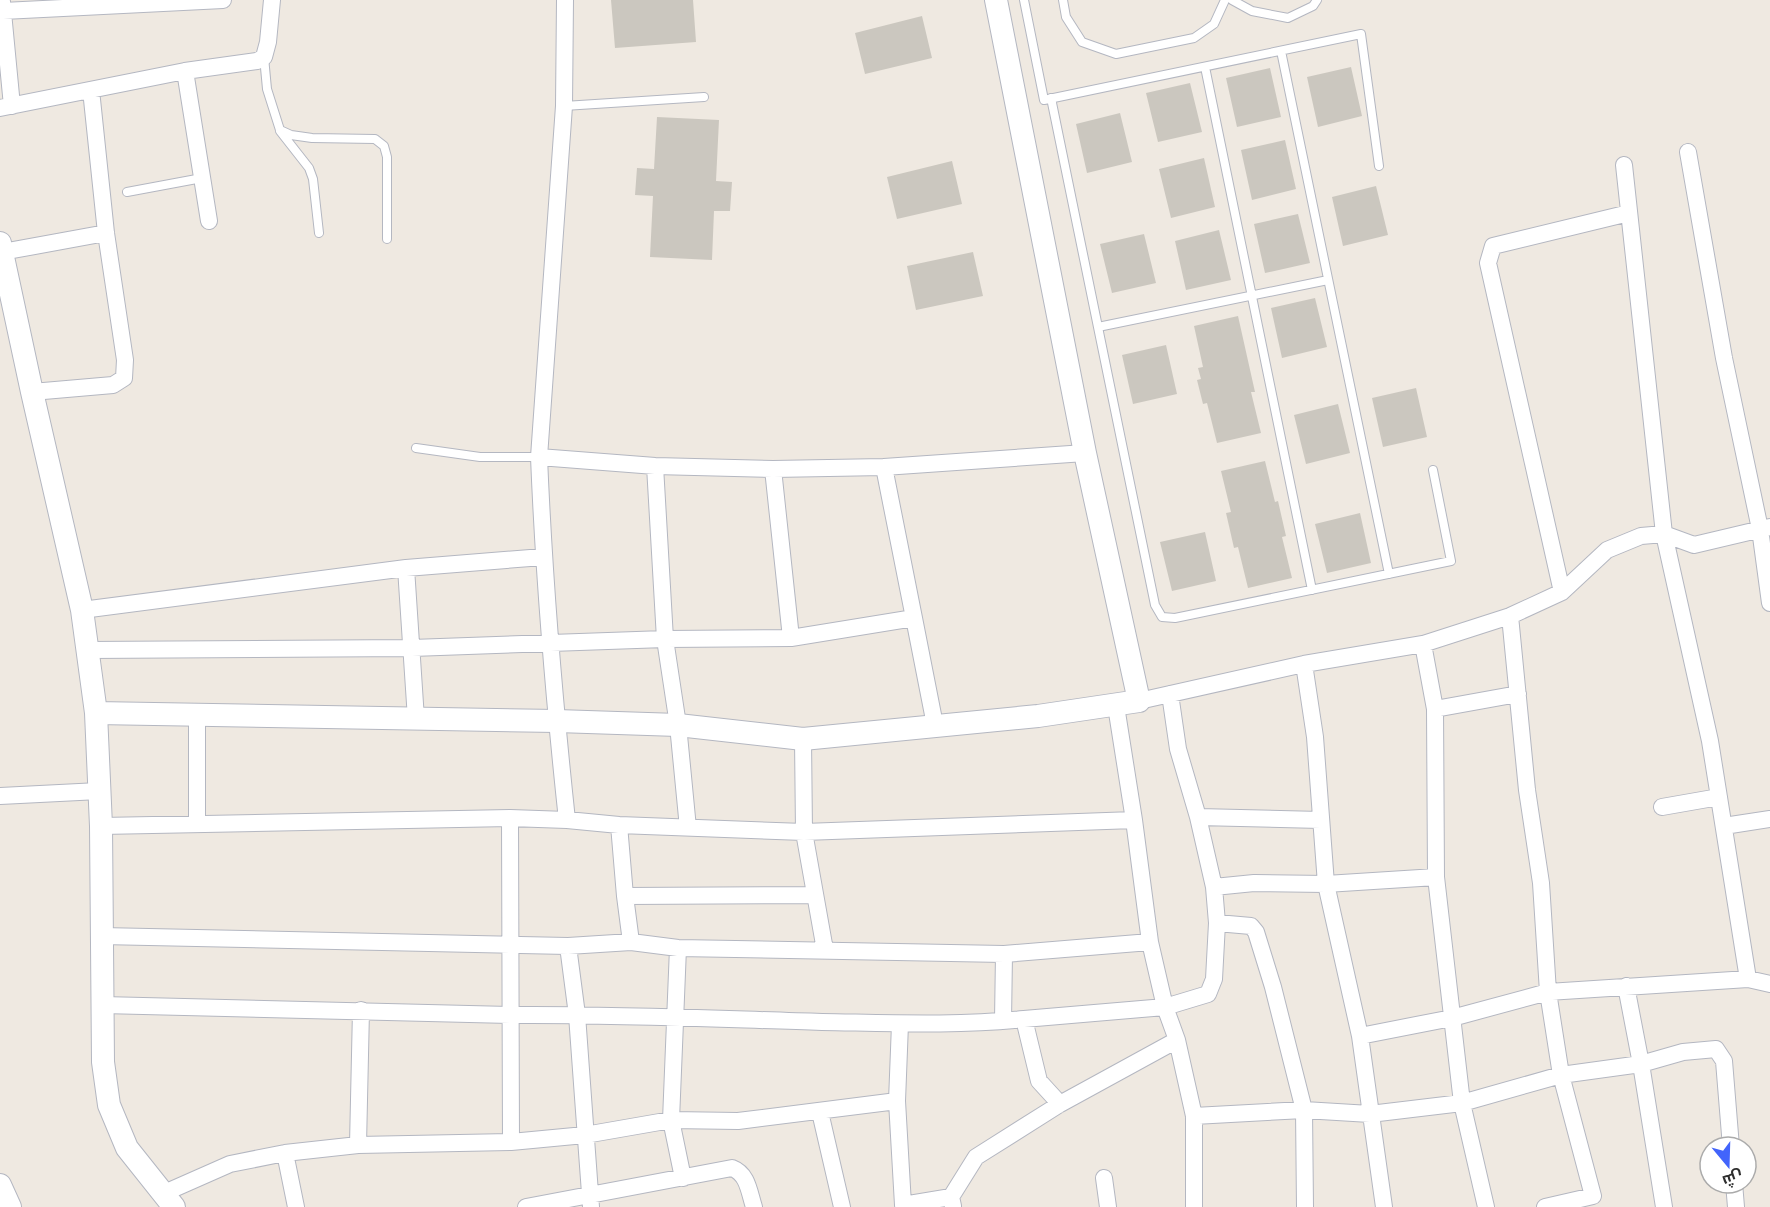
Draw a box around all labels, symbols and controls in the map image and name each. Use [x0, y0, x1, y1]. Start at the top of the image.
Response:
north arrow [1698, 1135, 1758, 1195]
text: ش [1720, 1166, 1746, 1191]

